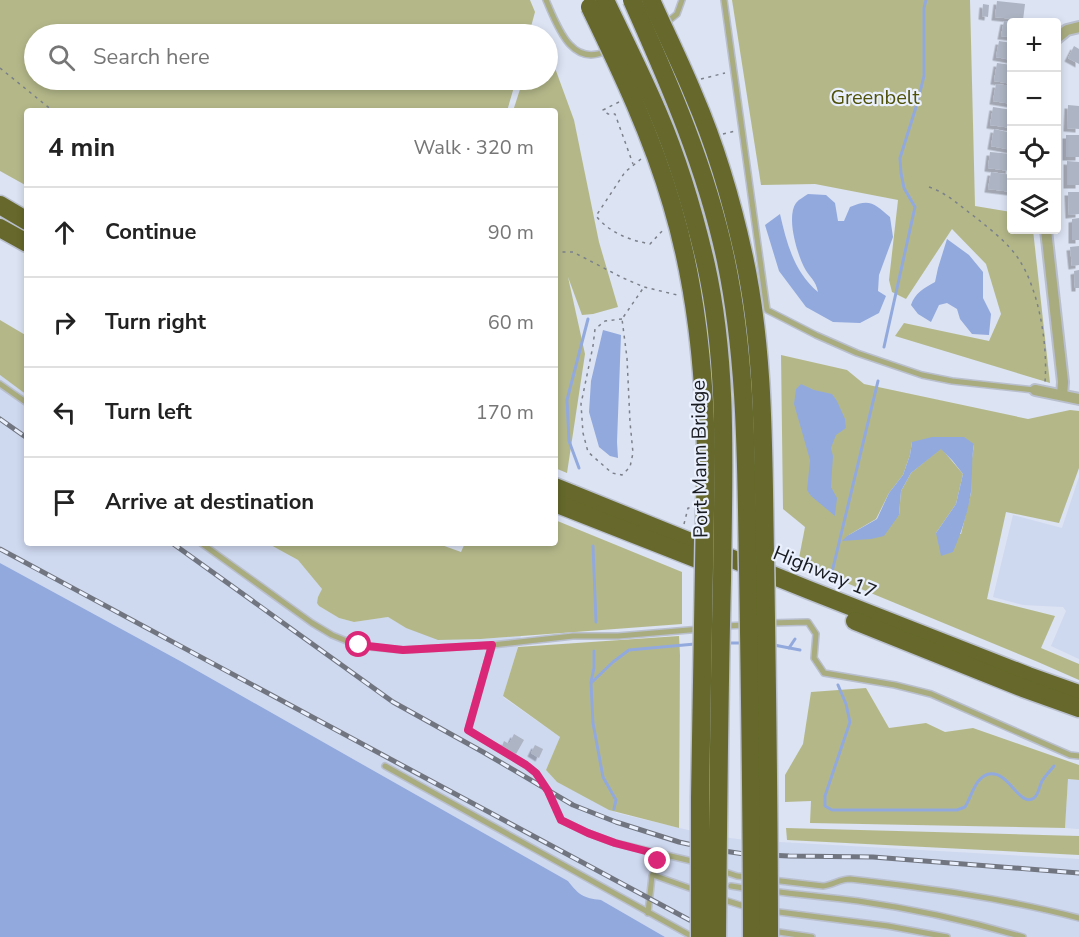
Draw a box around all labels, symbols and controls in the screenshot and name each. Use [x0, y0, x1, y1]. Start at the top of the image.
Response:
map controls [1007, 18, 1061, 234]
button: + [1007, 18, 1061, 72]
search box [24, 24, 558, 90]
icon: search [45, 41, 78, 74]
text: Search here [93, 42, 210, 72]
button: − [1007, 72, 1061, 126]
park label: Greenbelt [830, 84, 921, 111]
button: locate [1007, 126, 1061, 180]
text: 4 min [48, 130, 115, 165]
text: Walk · 320 m [414, 134, 534, 161]
button: layers [1007, 180, 1061, 234]
icon: ahead [48, 216, 81, 249]
text: Continue [105, 217, 196, 247]
text: 90 m [488, 219, 534, 246]
icon: right [48, 306, 81, 339]
text: Turn right [105, 307, 206, 337]
text: 60 m [488, 309, 534, 336]
street label: Port Mann Bridge [685, 380, 714, 538]
icon: left [48, 396, 81, 429]
text: Turn left [105, 397, 192, 427]
text: 170 m [476, 399, 534, 426]
icon: arrive [48, 486, 81, 519]
text: Arrive at destination [105, 487, 314, 517]
street label: Highway 17 [769, 539, 881, 605]
route start [345, 631, 371, 657]
route end [644, 847, 670, 873]

